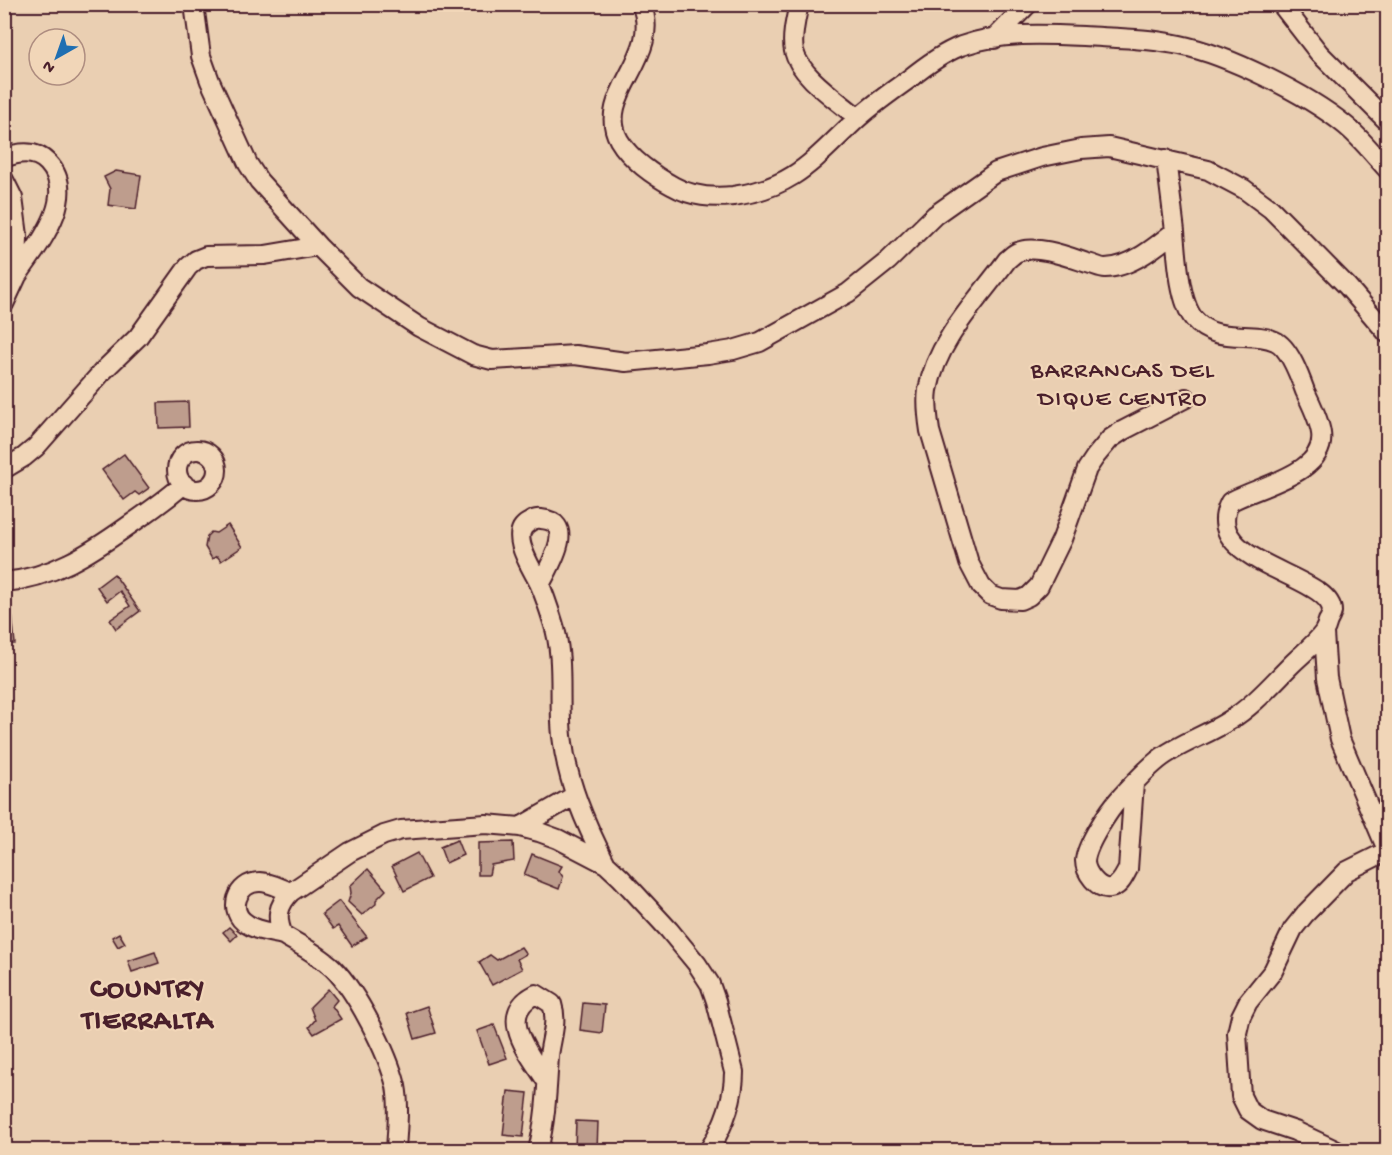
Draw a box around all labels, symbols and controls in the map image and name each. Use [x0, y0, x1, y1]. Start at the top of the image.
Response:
north arrow [27, 27, 87, 87]
text: N [39, 55, 60, 76]
district label: BARRANCAS DEL DIQUE CENTRO [1030, 358, 1215, 415]
district label: COUNTRY TIERRALTA [80, 974, 215, 1039]

